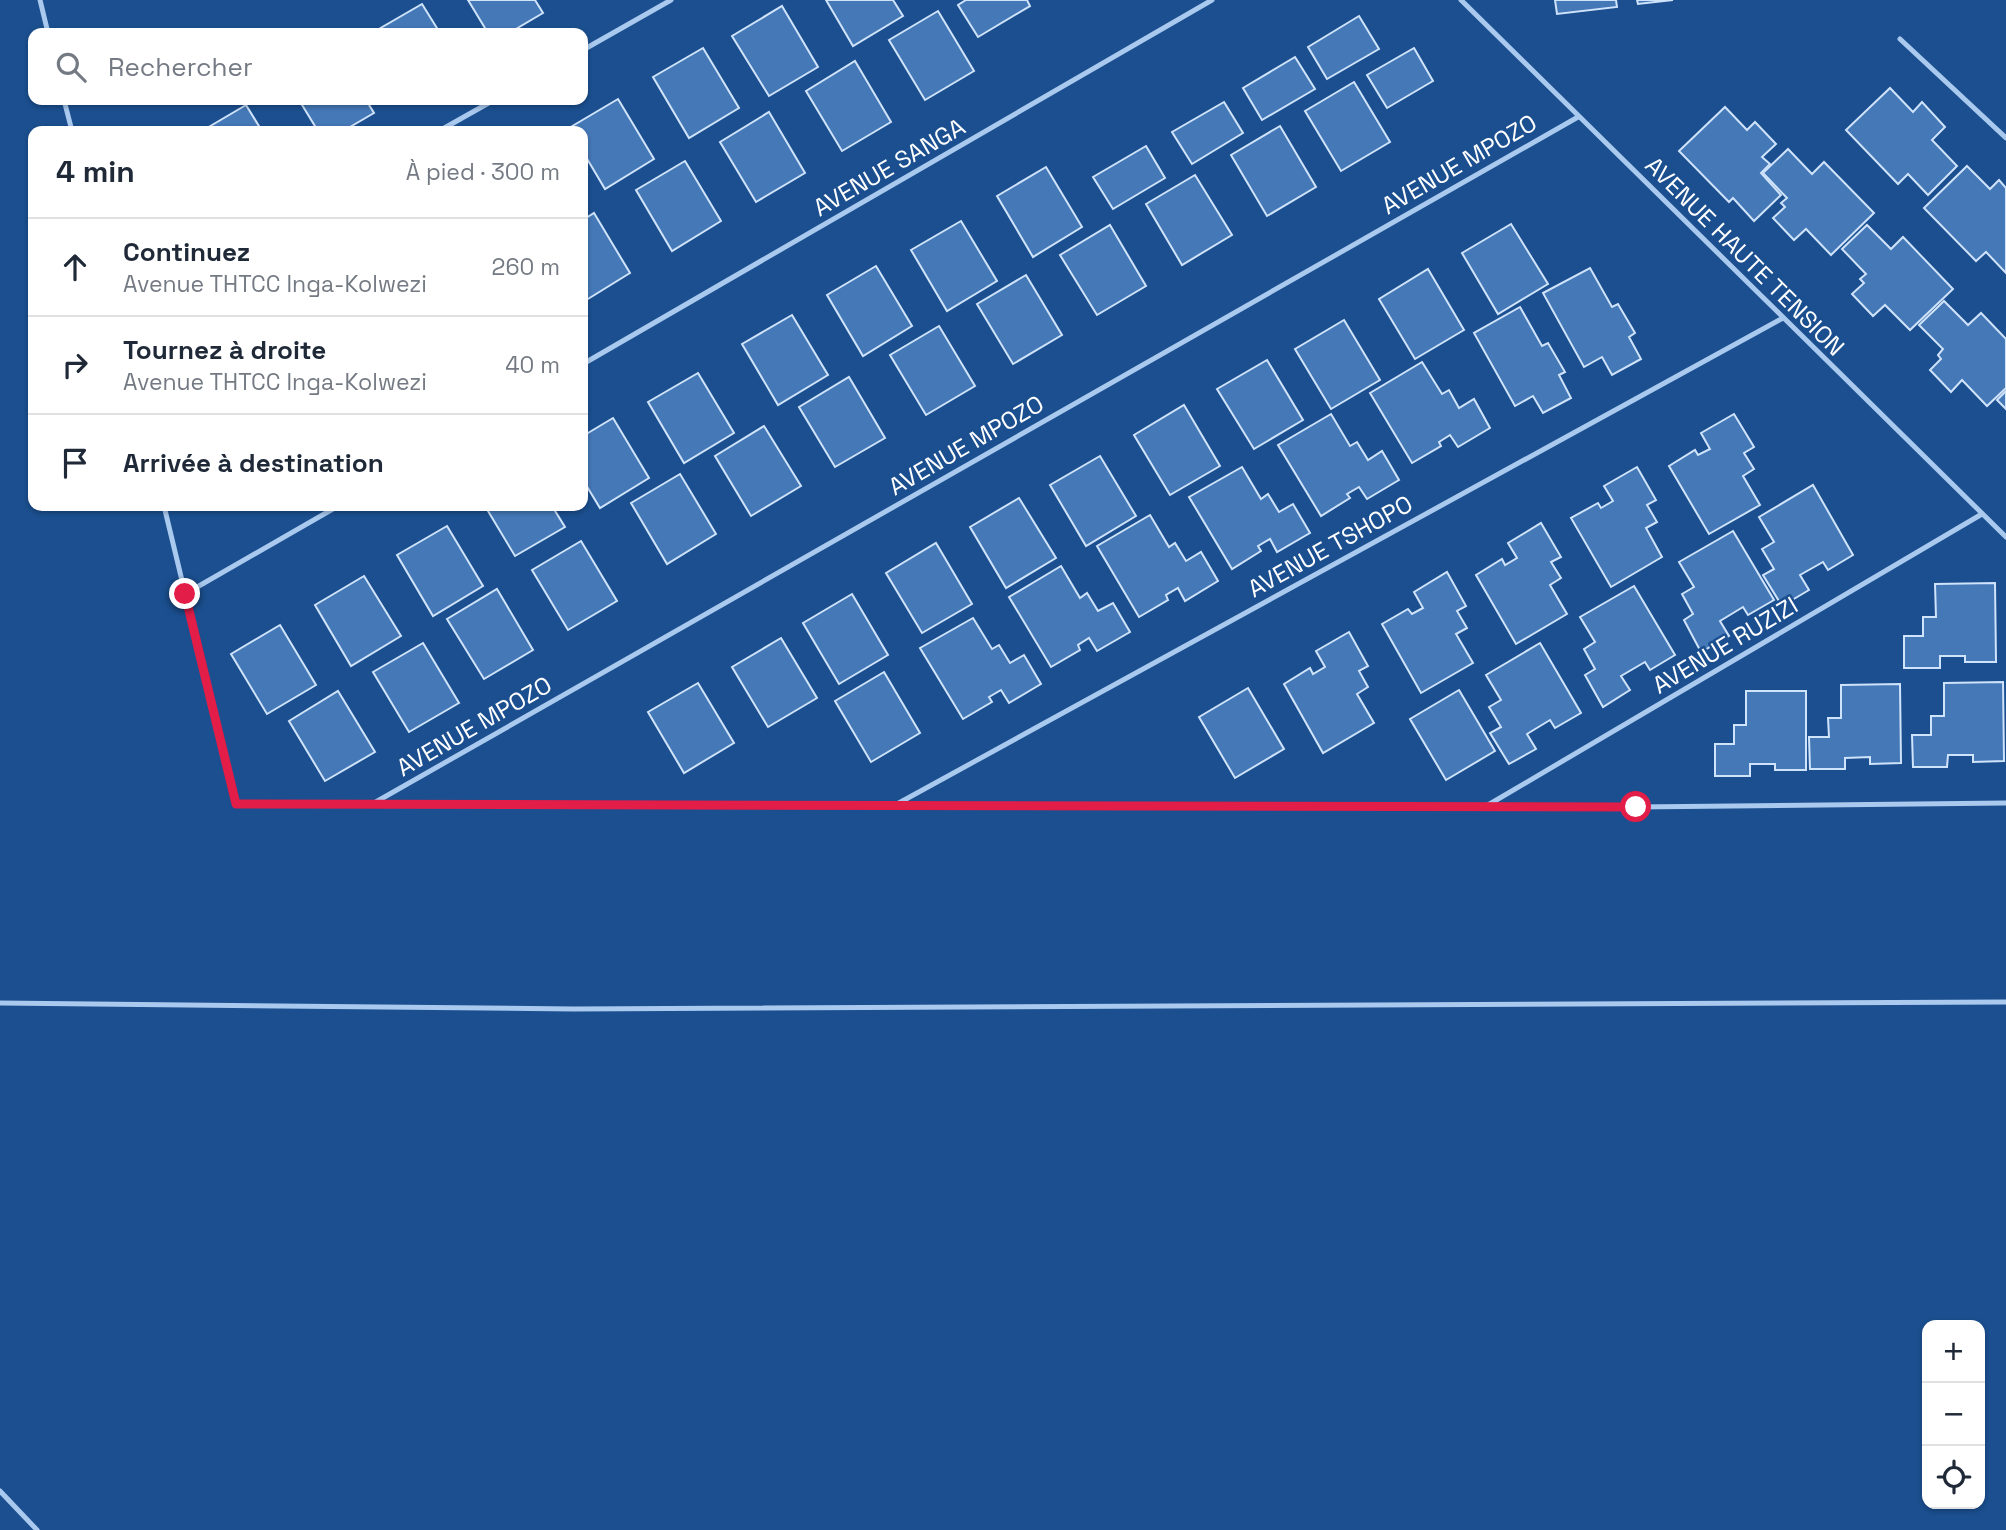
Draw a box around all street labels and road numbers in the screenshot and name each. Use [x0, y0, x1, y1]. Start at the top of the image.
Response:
street label: AVENUE MPOZO [1376, 107, 1542, 221]
street label: AVENUE SANGA [807, 111, 971, 223]
street label: AVENUE HAUTE TENSION [1639, 150, 1851, 362]
street label: AVENUE MPOZO [883, 388, 1049, 502]
street label: AVENUE TSHOPO [1242, 488, 1418, 604]
street label: AVENUE RUZIZI [1647, 589, 1803, 701]
street label: AVENUE MPOZO [391, 669, 557, 783]

